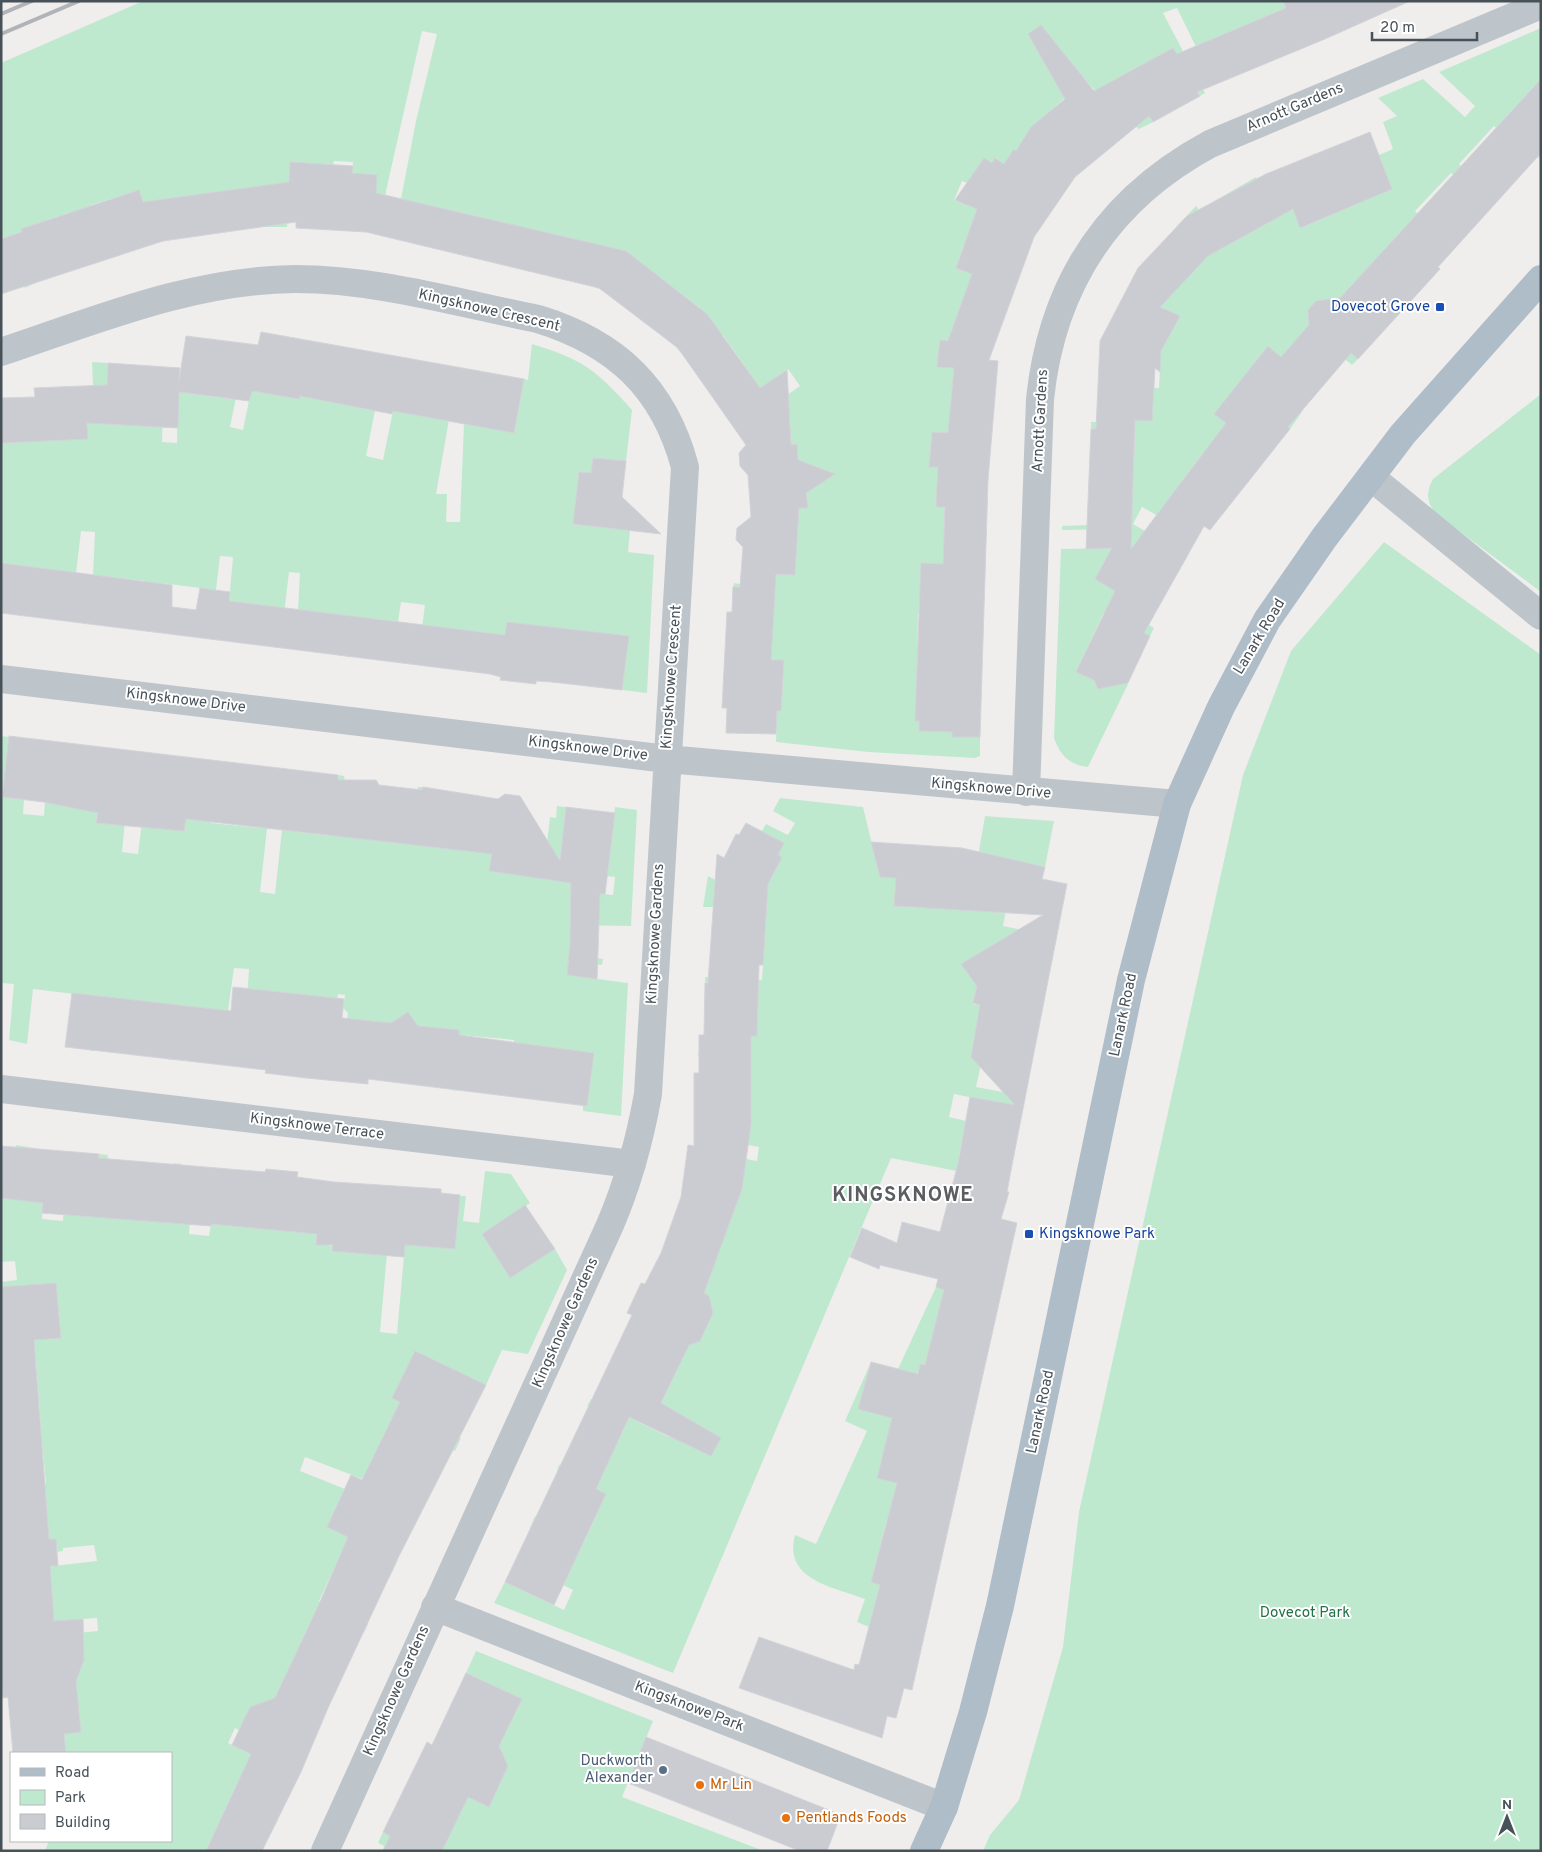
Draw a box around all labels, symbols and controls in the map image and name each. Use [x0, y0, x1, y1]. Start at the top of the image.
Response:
scale bar [1372, 10, 1477, 42]
text: 20 m [1380, 19, 1415, 38]
street label: Arnott Gardens [1244, 79, 1346, 137]
street label: Kingsknowe Crescent [416, 285, 562, 337]
place label: Dovecot Grove [1331, 298, 1430, 317]
marker: Dovecot Grove [1434, 301, 1446, 313]
street label: Arnott Gardens [1029, 369, 1053, 473]
street label: Lanark Road [1230, 596, 1290, 678]
street label: Kingsknowe Crescent [657, 604, 687, 750]
street label: Kingsknowe Drive [125, 684, 247, 718]
street label: Kingsknowe Drive [527, 732, 649, 766]
street label: Kingsknowe Drive [930, 774, 1052, 804]
street label: Kingsknowe Gardens [643, 863, 669, 1005]
street label: Lanark Road [1106, 971, 1142, 1059]
street label: Kingsknowe Terrace [249, 1109, 385, 1145]
district label: KINGSKNOWE [832, 1183, 974, 1209]
place label: Kingsknowe Park [1039, 1225, 1155, 1244]
marker: Kingsknowe Park [1023, 1228, 1035, 1240]
street label: Kingsknowe Gardens [529, 1255, 603, 1391]
street label: Lanark Road [1023, 1368, 1059, 1456]
park label: Dovecot Park [1260, 1604, 1350, 1623]
street label: Kingsknowe Gardens [360, 1623, 434, 1759]
street label: Kingsknowe Park [631, 1677, 747, 1737]
legend [10, 1752, 172, 1842]
place label: Duckworth Alexander [580, 1752, 653, 1788]
text: Road [55, 1764, 90, 1783]
marker: Duckworth Alexander [657, 1764, 669, 1776]
place label: Mr Lin [710, 1776, 752, 1795]
marker: Mr Lin [694, 1779, 706, 1791]
text: Park [55, 1789, 86, 1808]
north arrow [1482, 1792, 1532, 1842]
text: N [1502, 1797, 1512, 1814]
place label: Pentlands Foods [796, 1809, 907, 1828]
marker: Pentlands Foods [780, 1812, 792, 1824]
text: Building [55, 1814, 110, 1833]

